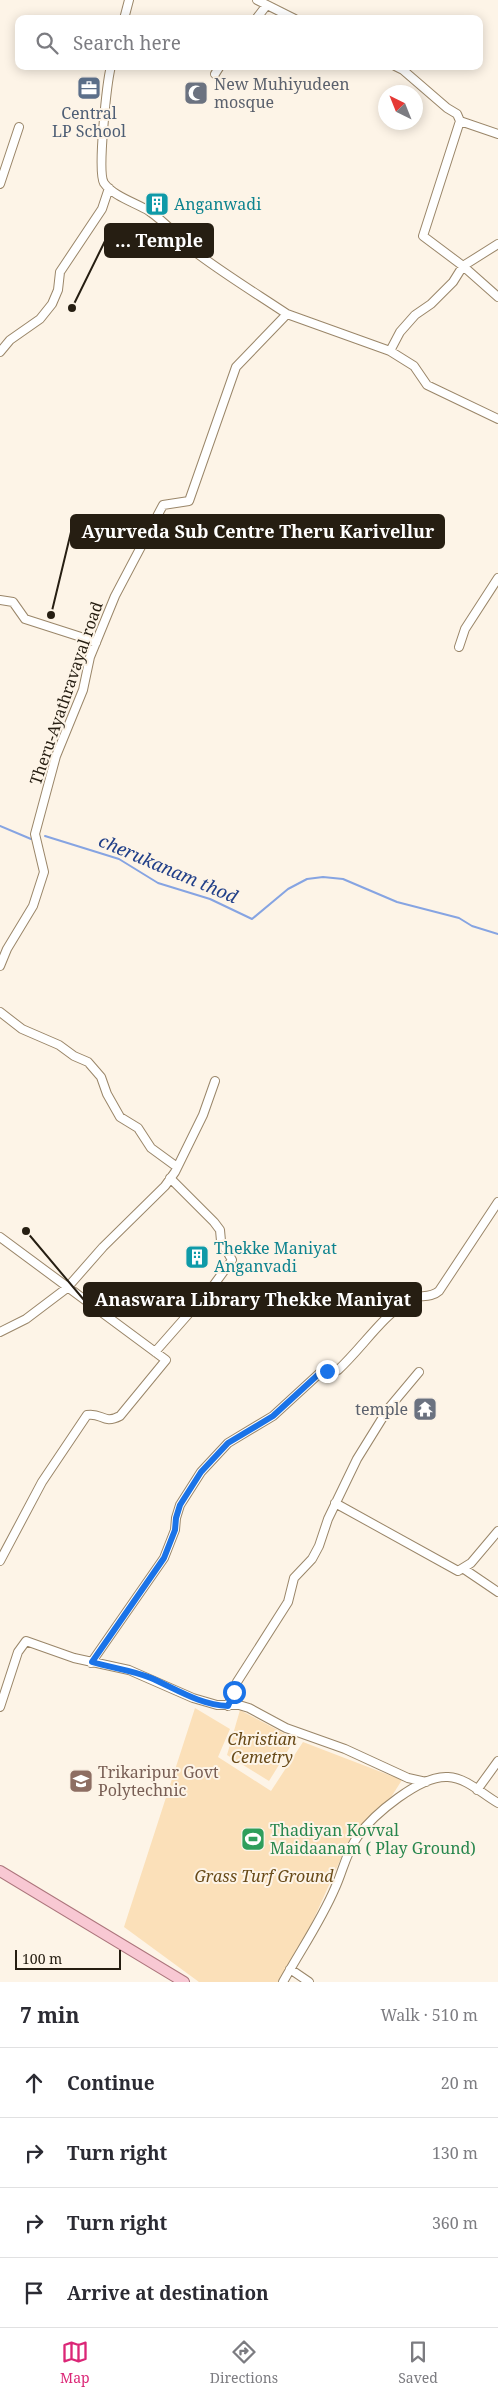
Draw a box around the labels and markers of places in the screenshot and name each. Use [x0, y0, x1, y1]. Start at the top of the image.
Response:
place label: New Muhiyudeen mosque [214, 73, 350, 113]
office icon: Central LP School [76, 75, 102, 101]
mosque icon: New Muhiyudeen mosque [183, 80, 209, 106]
place label: Central LP School [52, 102, 126, 142]
building icon: Anganwadi [144, 191, 170, 217]
place label: Anganwadi [174, 193, 261, 215]
callout: ... Temple [105, 224, 213, 257]
callout: Ayurveda Sub Centre Theru Karivellur [71, 515, 444, 548]
place label: Thekke Maniyat Anganvadi [214, 1237, 337, 1277]
building icon: Thekke Maniyat Anganvadi [184, 1244, 210, 1270]
callout: Anaswara Library Thekke Maniyat [84, 1283, 421, 1316]
temple icon: temple [412, 1396, 438, 1422]
place label: temple [355, 1398, 408, 1420]
place label: Trikaripur Govt Polytechnic [98, 1761, 219, 1801]
school or university icon: Trikaripur Govt Polytechnic [68, 1768, 94, 1794]
place label: Thadiyan Kovval Maidaanam ( Play Ground) [270, 1819, 476, 1859]
sports icon: Thadiyan Kovval Maidaanam ( Play Ground) [240, 1826, 266, 1852]

